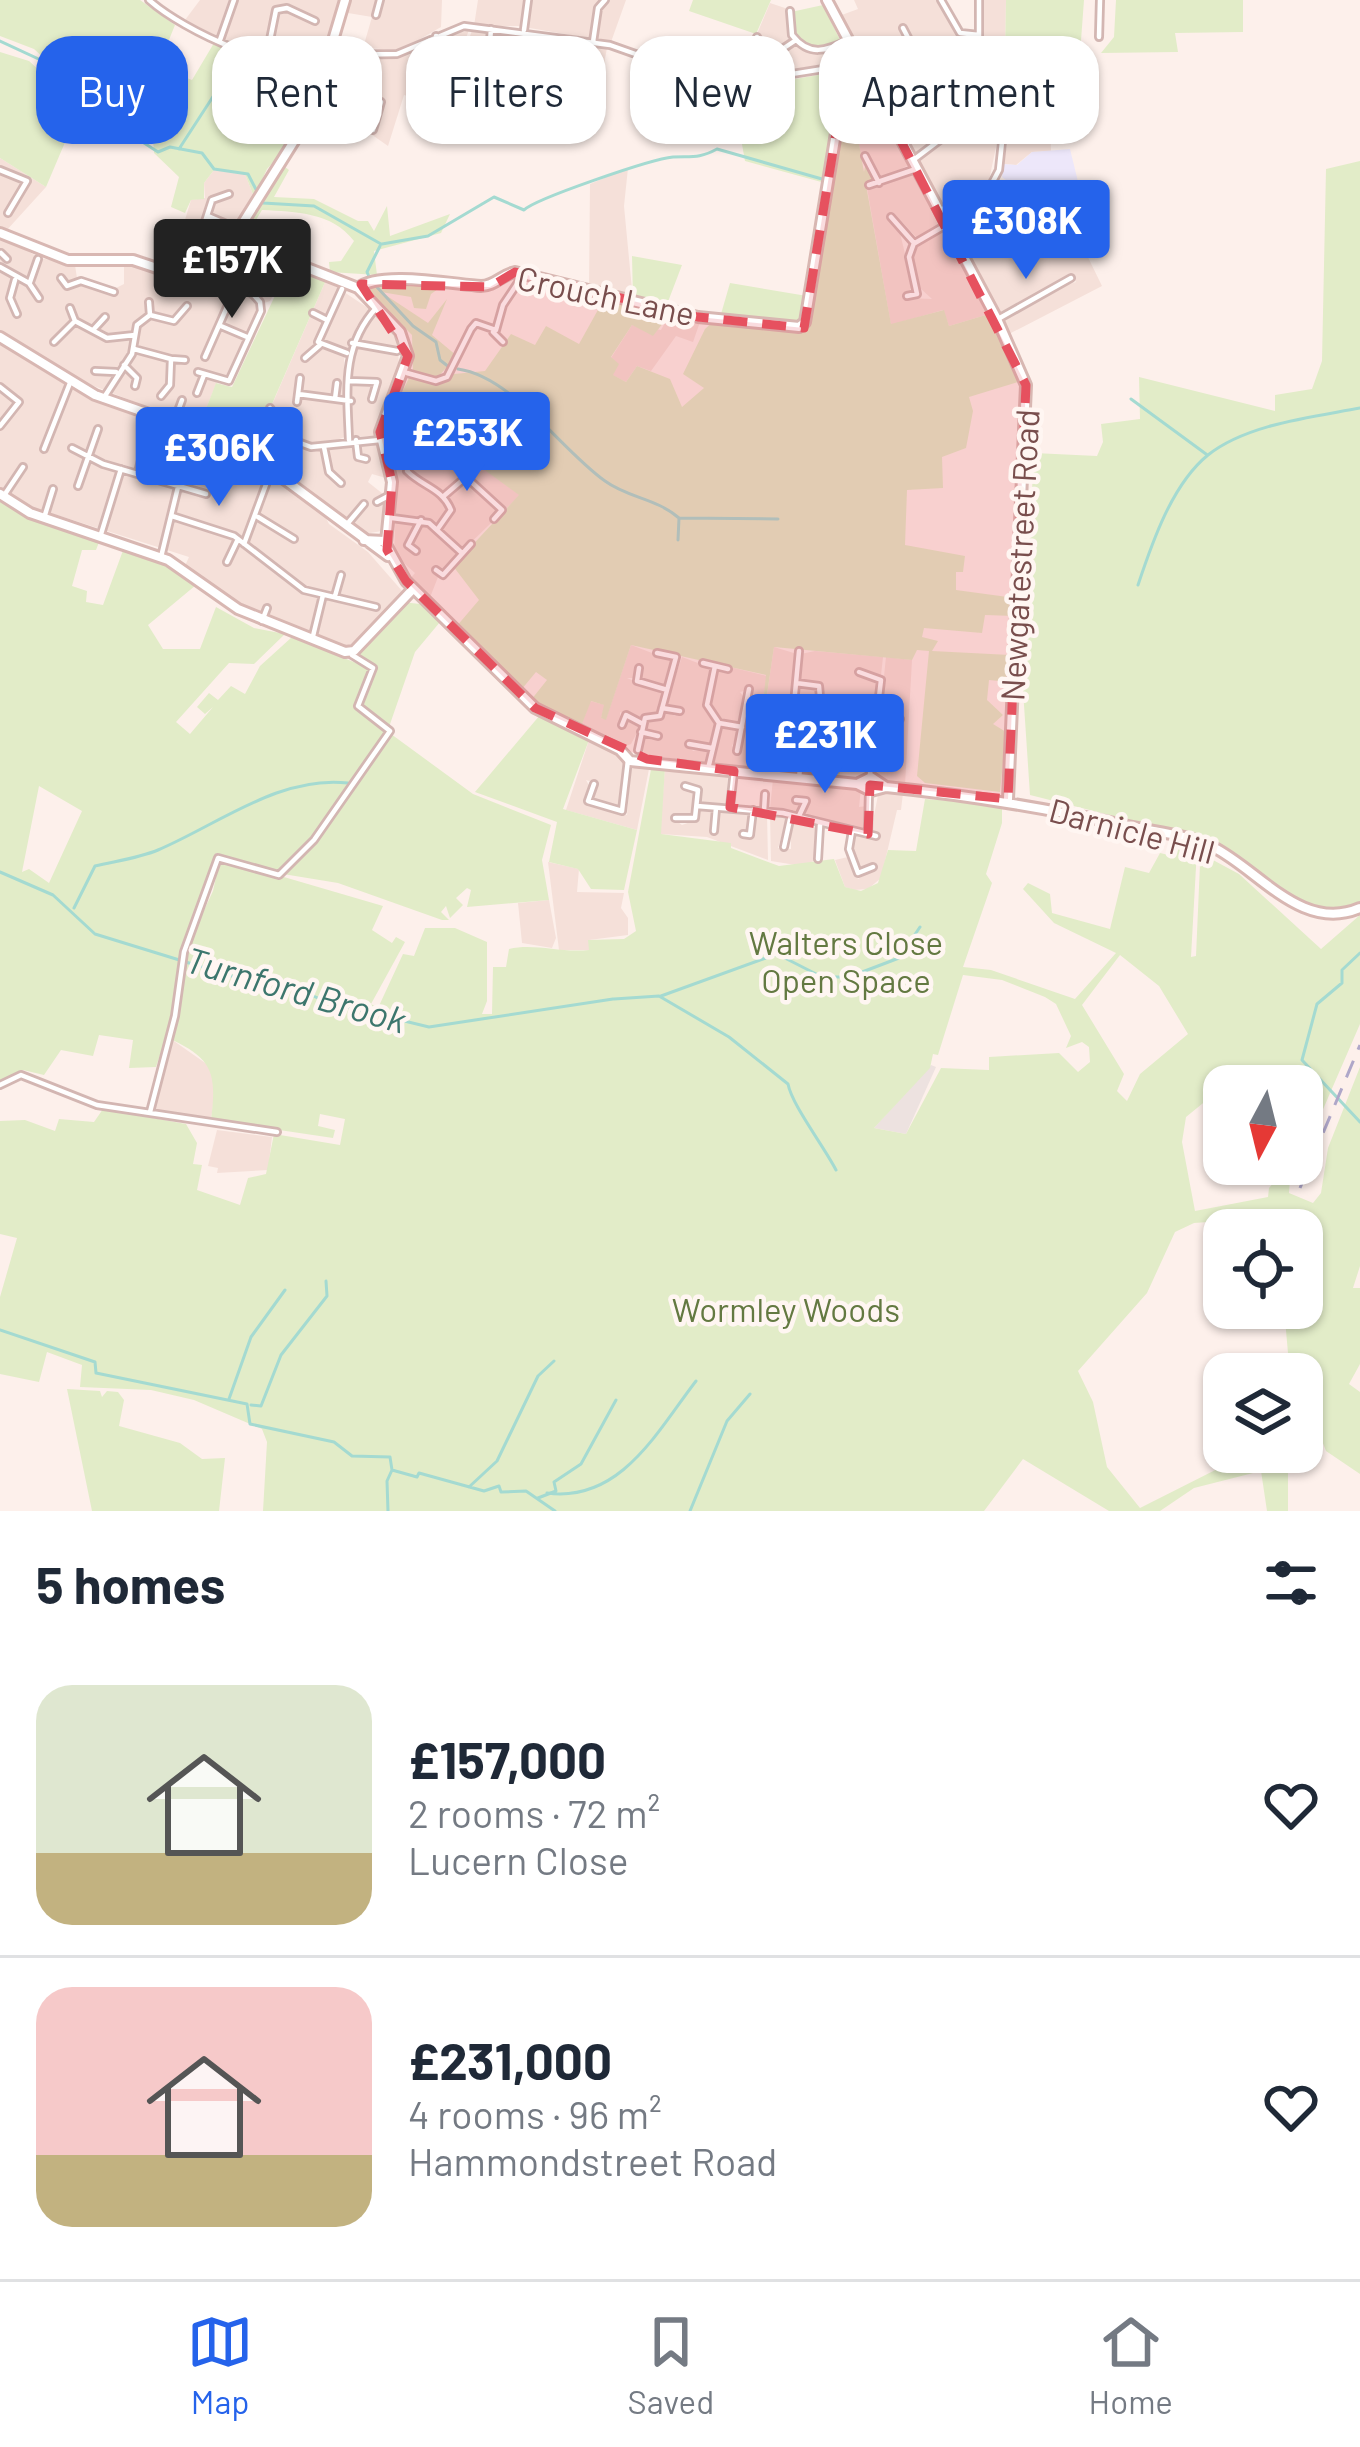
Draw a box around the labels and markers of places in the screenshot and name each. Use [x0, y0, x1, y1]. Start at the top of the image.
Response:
pin: £308K [942, 180, 1110, 282]
pin: £157K [148, 219, 316, 321]
pin: £253K [383, 392, 551, 494]
pin: £306K [135, 407, 303, 509]
pin: £231K [741, 694, 909, 796]

